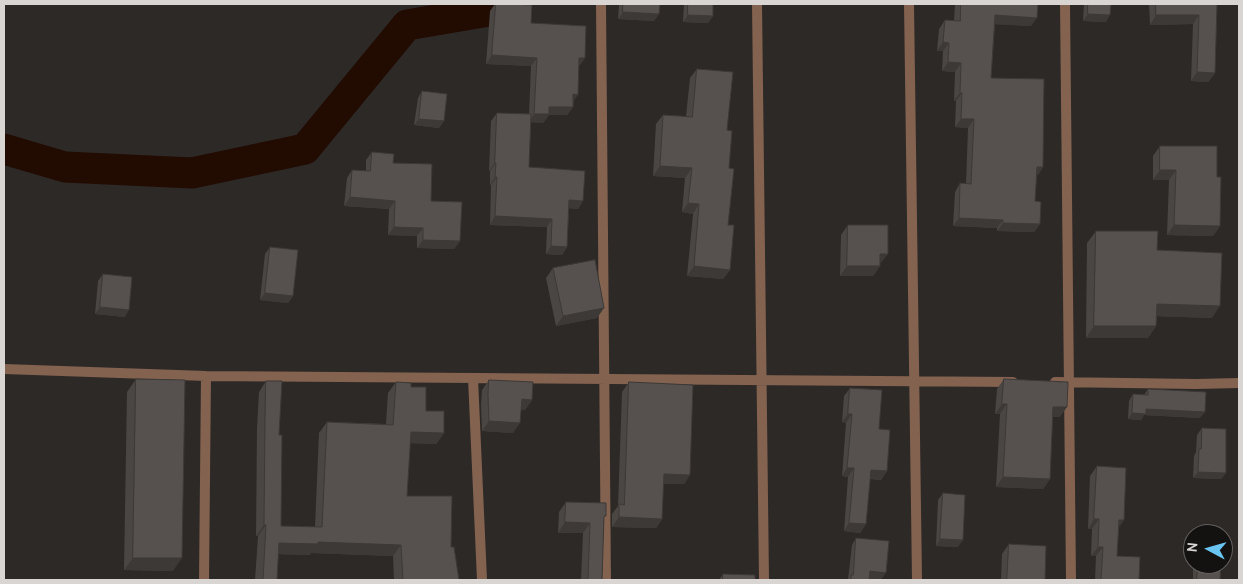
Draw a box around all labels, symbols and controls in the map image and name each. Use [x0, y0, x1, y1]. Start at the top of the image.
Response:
north arrow [1183, 524, 1233, 574]
text: N [1185, 542, 1203, 553]

